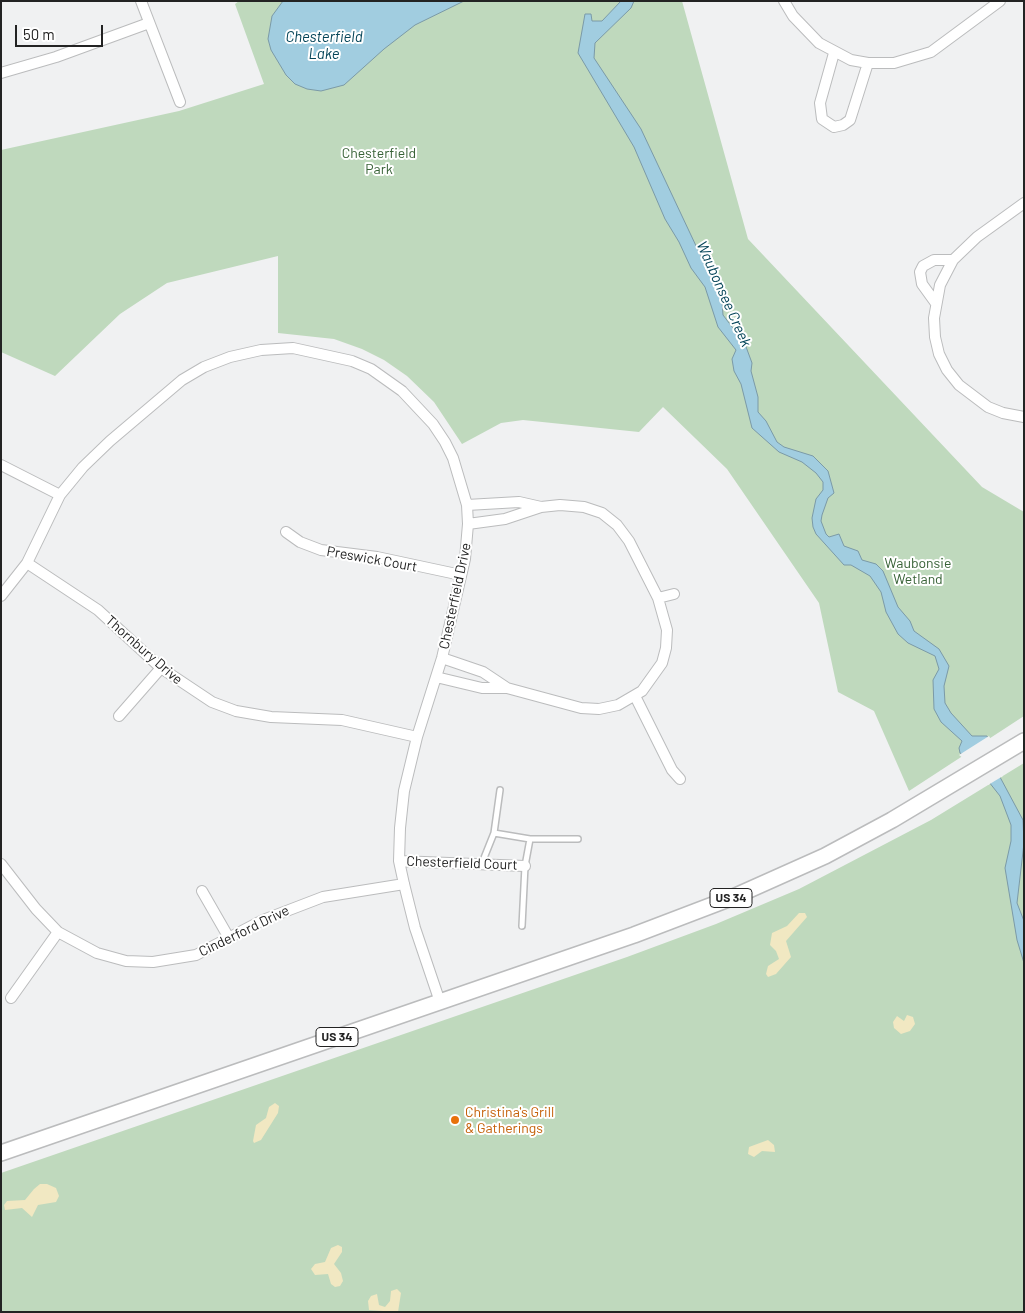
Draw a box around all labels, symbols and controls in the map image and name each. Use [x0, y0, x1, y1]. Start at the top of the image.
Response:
scale bar [18, 15, 105, 47]
text: 50 m [23, 25, 55, 43]
water label: Chesterfield Lake [285, 28, 363, 63]
park label: Chesterfield Park [342, 145, 416, 178]
water label: Waubonsee Creek [693, 238, 755, 350]
street label: Chesterfield Drive [436, 541, 474, 651]
street label: Preswick Court [325, 543, 419, 575]
park label: Waubonsie Wetland [885, 555, 951, 588]
street label: Thornbury Drive [102, 612, 186, 688]
street label: Chesterfield Court [406, 853, 518, 873]
road number: US 34 [710, 888, 752, 908]
street label: Cinderford Drive [196, 902, 292, 960]
road number: US 34 [316, 1028, 358, 1046]
place label: Christina's Grill & Gatherings [465, 1104, 554, 1136]
marker: Christina's Grill & Gatherings [449, 1114, 461, 1126]

